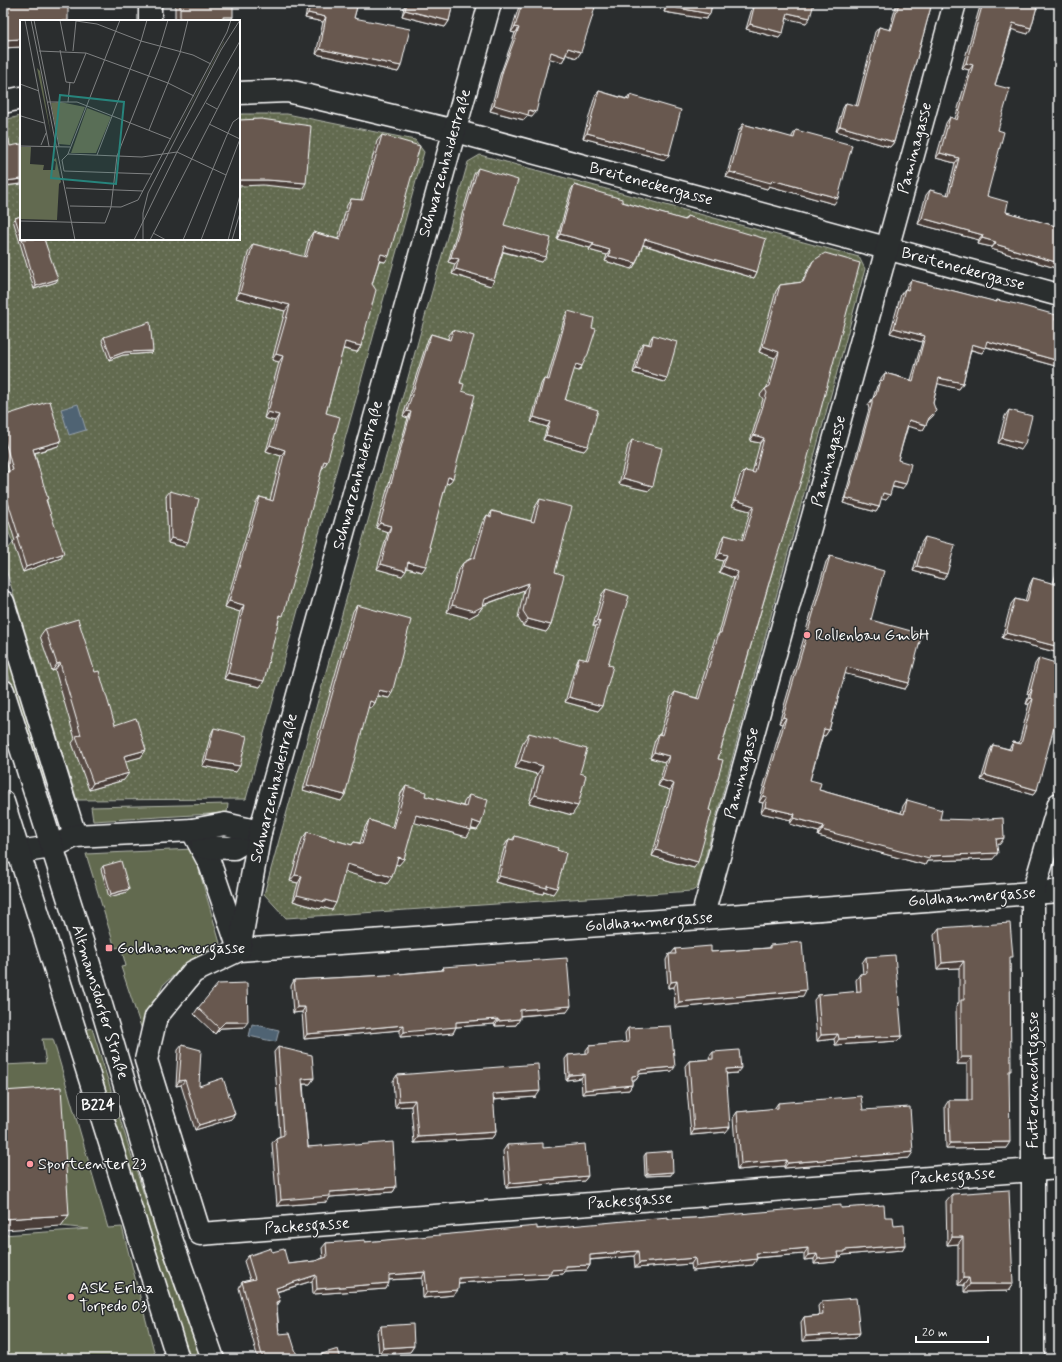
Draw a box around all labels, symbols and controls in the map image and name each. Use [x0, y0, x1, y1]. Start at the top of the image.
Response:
inset map [20, 20, 240, 240]
street label: Schwarzenhaidestraße [414, 86, 476, 240]
street label: Paminagasse [893, 100, 937, 196]
street label: Breiteneckergasse [587, 157, 715, 212]
street label: Breiteneckergasse [899, 242, 1027, 297]
street label: Schwarzenhaidestraße [328, 398, 388, 552]
street label: Paminagasse [807, 413, 851, 509]
place label: Rollenbau GmbH [815, 625, 929, 646]
marker: Rollenbau GmbH [802, 630, 812, 640]
street label: Schwarzenhaidestraße [245, 711, 303, 865]
street label: Paminagasse [720, 725, 764, 821]
street label: Goldhammergasse [907, 882, 1037, 913]
street label: Goldhammergasse [584, 907, 714, 938]
street label: Altmannsdorfer Straße [66, 922, 134, 1082]
place label: Goldhammergasse [117, 938, 245, 960]
marker: Goldhammergasse [104, 943, 114, 953]
street label: Futterknechtgasse [1023, 1012, 1045, 1148]
road number: B224 [77, 1093, 119, 1119]
place label: Sportcenter 23 [38, 1154, 147, 1175]
marker: Sportcenter 23 [25, 1159, 35, 1169]
street label: Packesgasse [910, 1163, 996, 1190]
street label: Packesgasse [587, 1188, 673, 1215]
street label: Packesgasse [264, 1213, 350, 1240]
place label: ASK Erlaa Torpedo 03 [79, 1278, 154, 1317]
marker: ASK Erlaa Torpedo 03 [66, 1292, 76, 1302]
scale bar [916, 1318, 988, 1344]
text: 20 m [922, 1325, 948, 1341]

